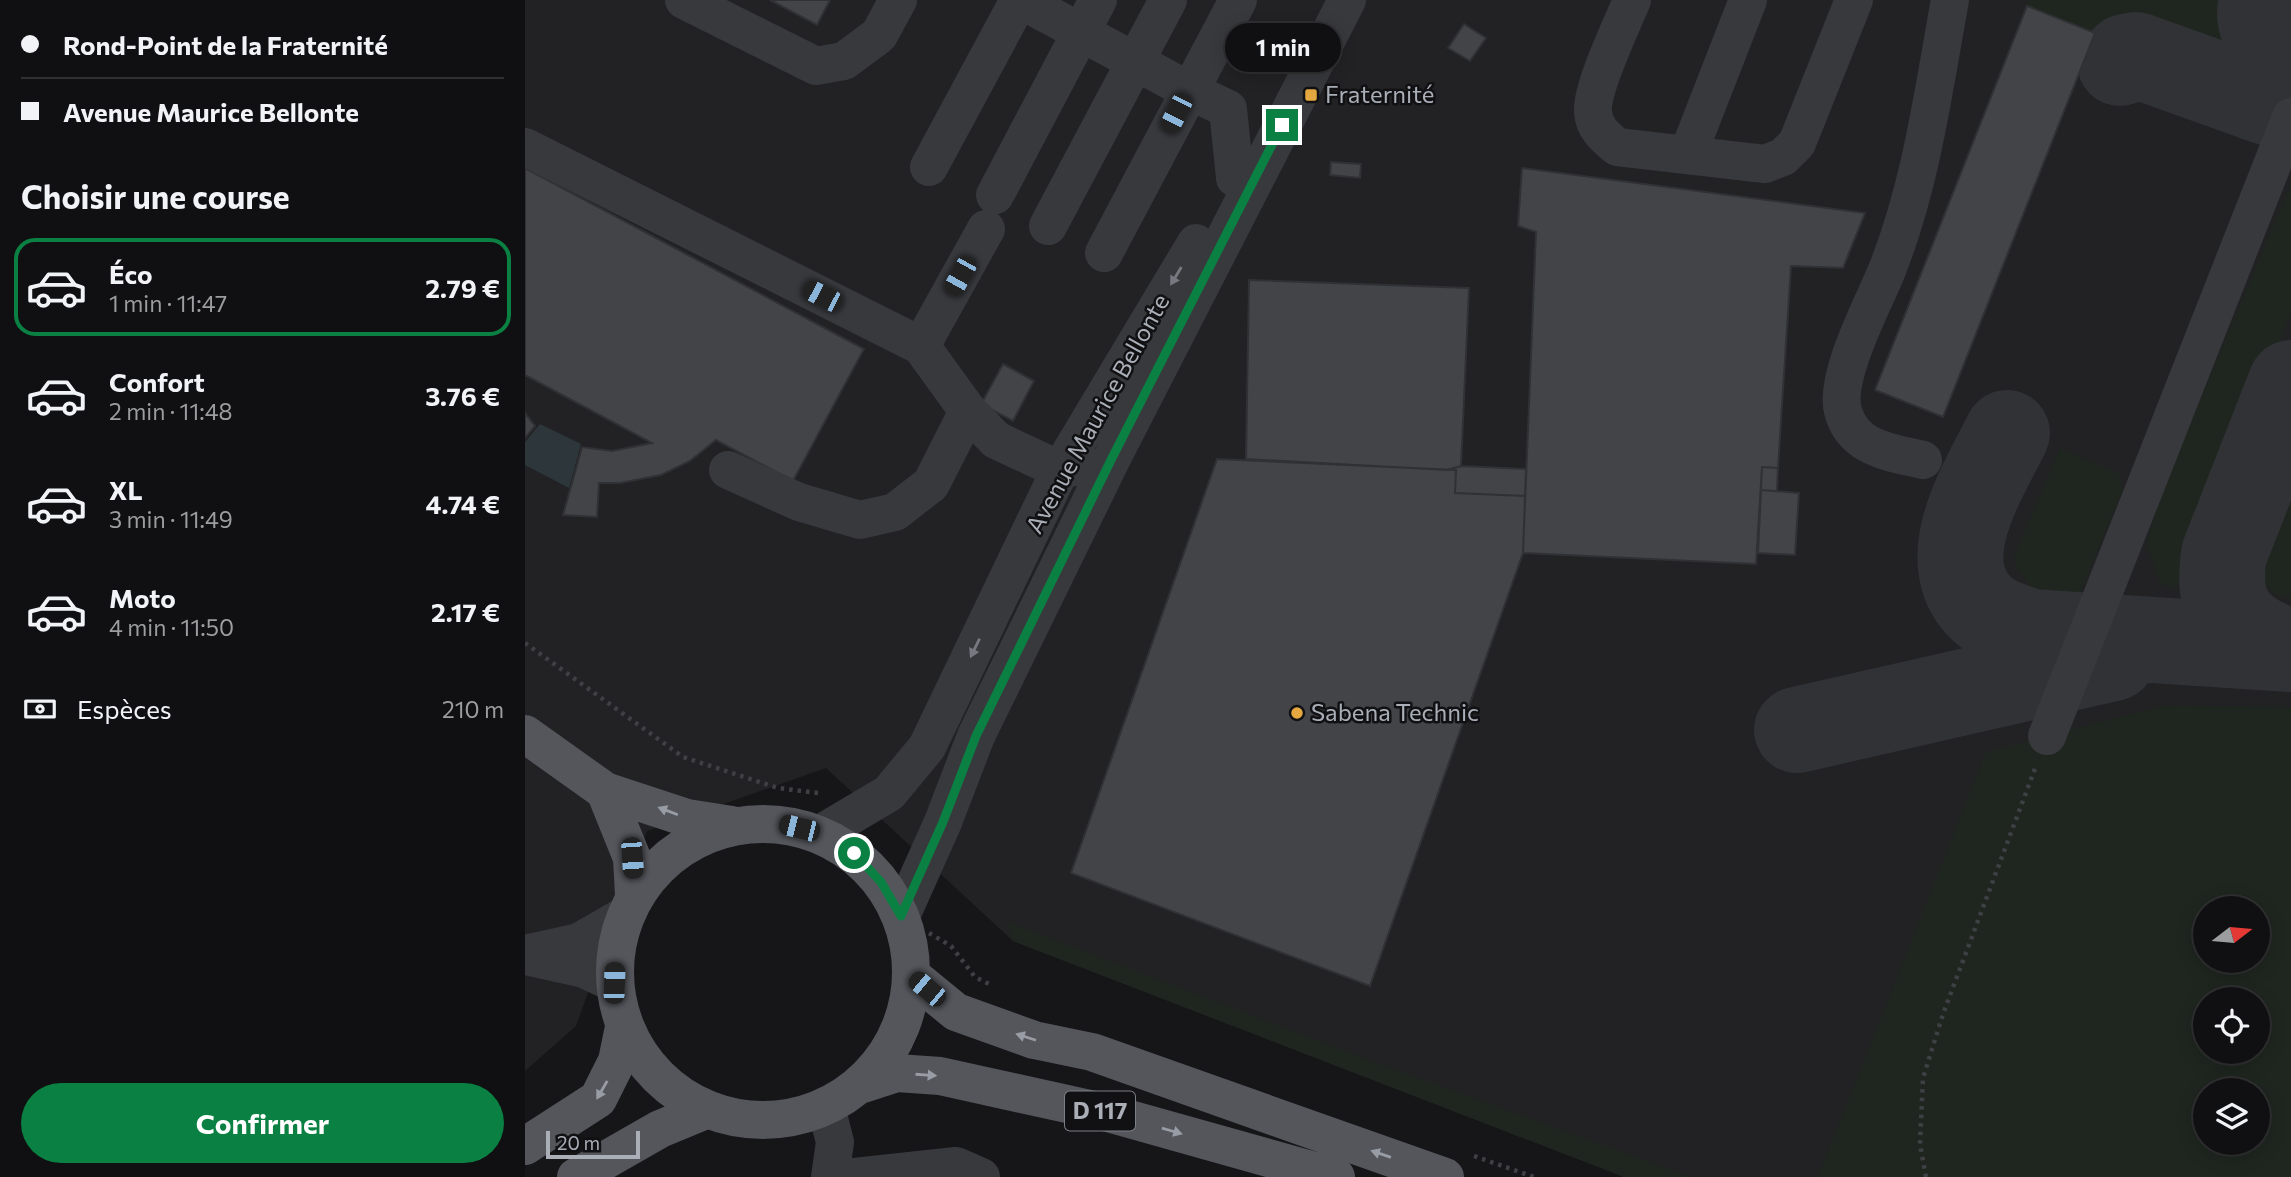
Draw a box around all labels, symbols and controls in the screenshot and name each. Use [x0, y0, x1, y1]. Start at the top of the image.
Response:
callout: 1 min [1224, 24, 1340, 72]
text: Rond-Point de la Fraternité [63, 29, 388, 60]
text: 1 min [1256, 33, 1310, 61]
place label: Fraternité [1325, 79, 1434, 108]
marker: Fraternité [1303, 87, 1319, 103]
car [1158, 90, 1195, 136]
text: Avenue Maurice Bellonte [63, 96, 359, 127]
route end [1266, 109, 1298, 141]
text: Choisir une course [21, 176, 290, 216]
car [941, 253, 980, 299]
icon: car [25, 256, 88, 319]
text: Éco [109, 258, 153, 289]
one-way arrow [1170, 266, 1182, 285]
text: 2.79 € [425, 272, 500, 303]
car [799, 277, 846, 315]
text: 1 min · 11:47 [109, 289, 227, 317]
street label: Avenue Maurice Bellonte [1019, 289, 1175, 538]
icon: car [25, 364, 88, 427]
text: Confort [109, 366, 205, 397]
text: 3.76 € [425, 380, 500, 411]
text: 2 min · 11:48 [109, 397, 232, 425]
icon: car [25, 472, 88, 535]
text: XL [109, 474, 143, 505]
text: 4.74 € [426, 488, 500, 519]
text: 3 min · 11:49 [109, 505, 233, 533]
icon: car [25, 580, 88, 643]
text: Moto [109, 582, 176, 613]
text: 2.17 € [431, 596, 500, 627]
text: 4 min · 11:50 [109, 613, 234, 641]
one-way arrow [969, 638, 981, 658]
icon: cash [21, 690, 59, 728]
text: Espèces [77, 693, 172, 724]
text: 210 m [442, 695, 504, 723]
place label: Sabena Technic [1311, 697, 1479, 726]
marker: Sabena Technic [1289, 705, 1305, 721]
one-way arrow [658, 805, 679, 816]
car [777, 813, 822, 843]
car [621, 836, 644, 880]
route start [838, 837, 870, 869]
north arrow [2193, 896, 2270, 973]
map controls [2193, 896, 2270, 1155]
car [603, 962, 626, 1004]
car [905, 967, 950, 1011]
button: locate [2193, 987, 2270, 1064]
one-way arrow [1015, 1031, 1036, 1041]
one-way arrow [916, 1069, 938, 1080]
button: layers [2193, 1078, 2270, 1155]
one-way arrow [596, 1081, 608, 1100]
button: Confirmer [21, 1083, 504, 1163]
road number: D 117 [1065, 1092, 1135, 1130]
one-way arrow [1162, 1126, 1183, 1136]
scale bar [546, 1128, 641, 1160]
text: 20 m [557, 1131, 600, 1154]
one-way arrow [1370, 1148, 1391, 1159]

